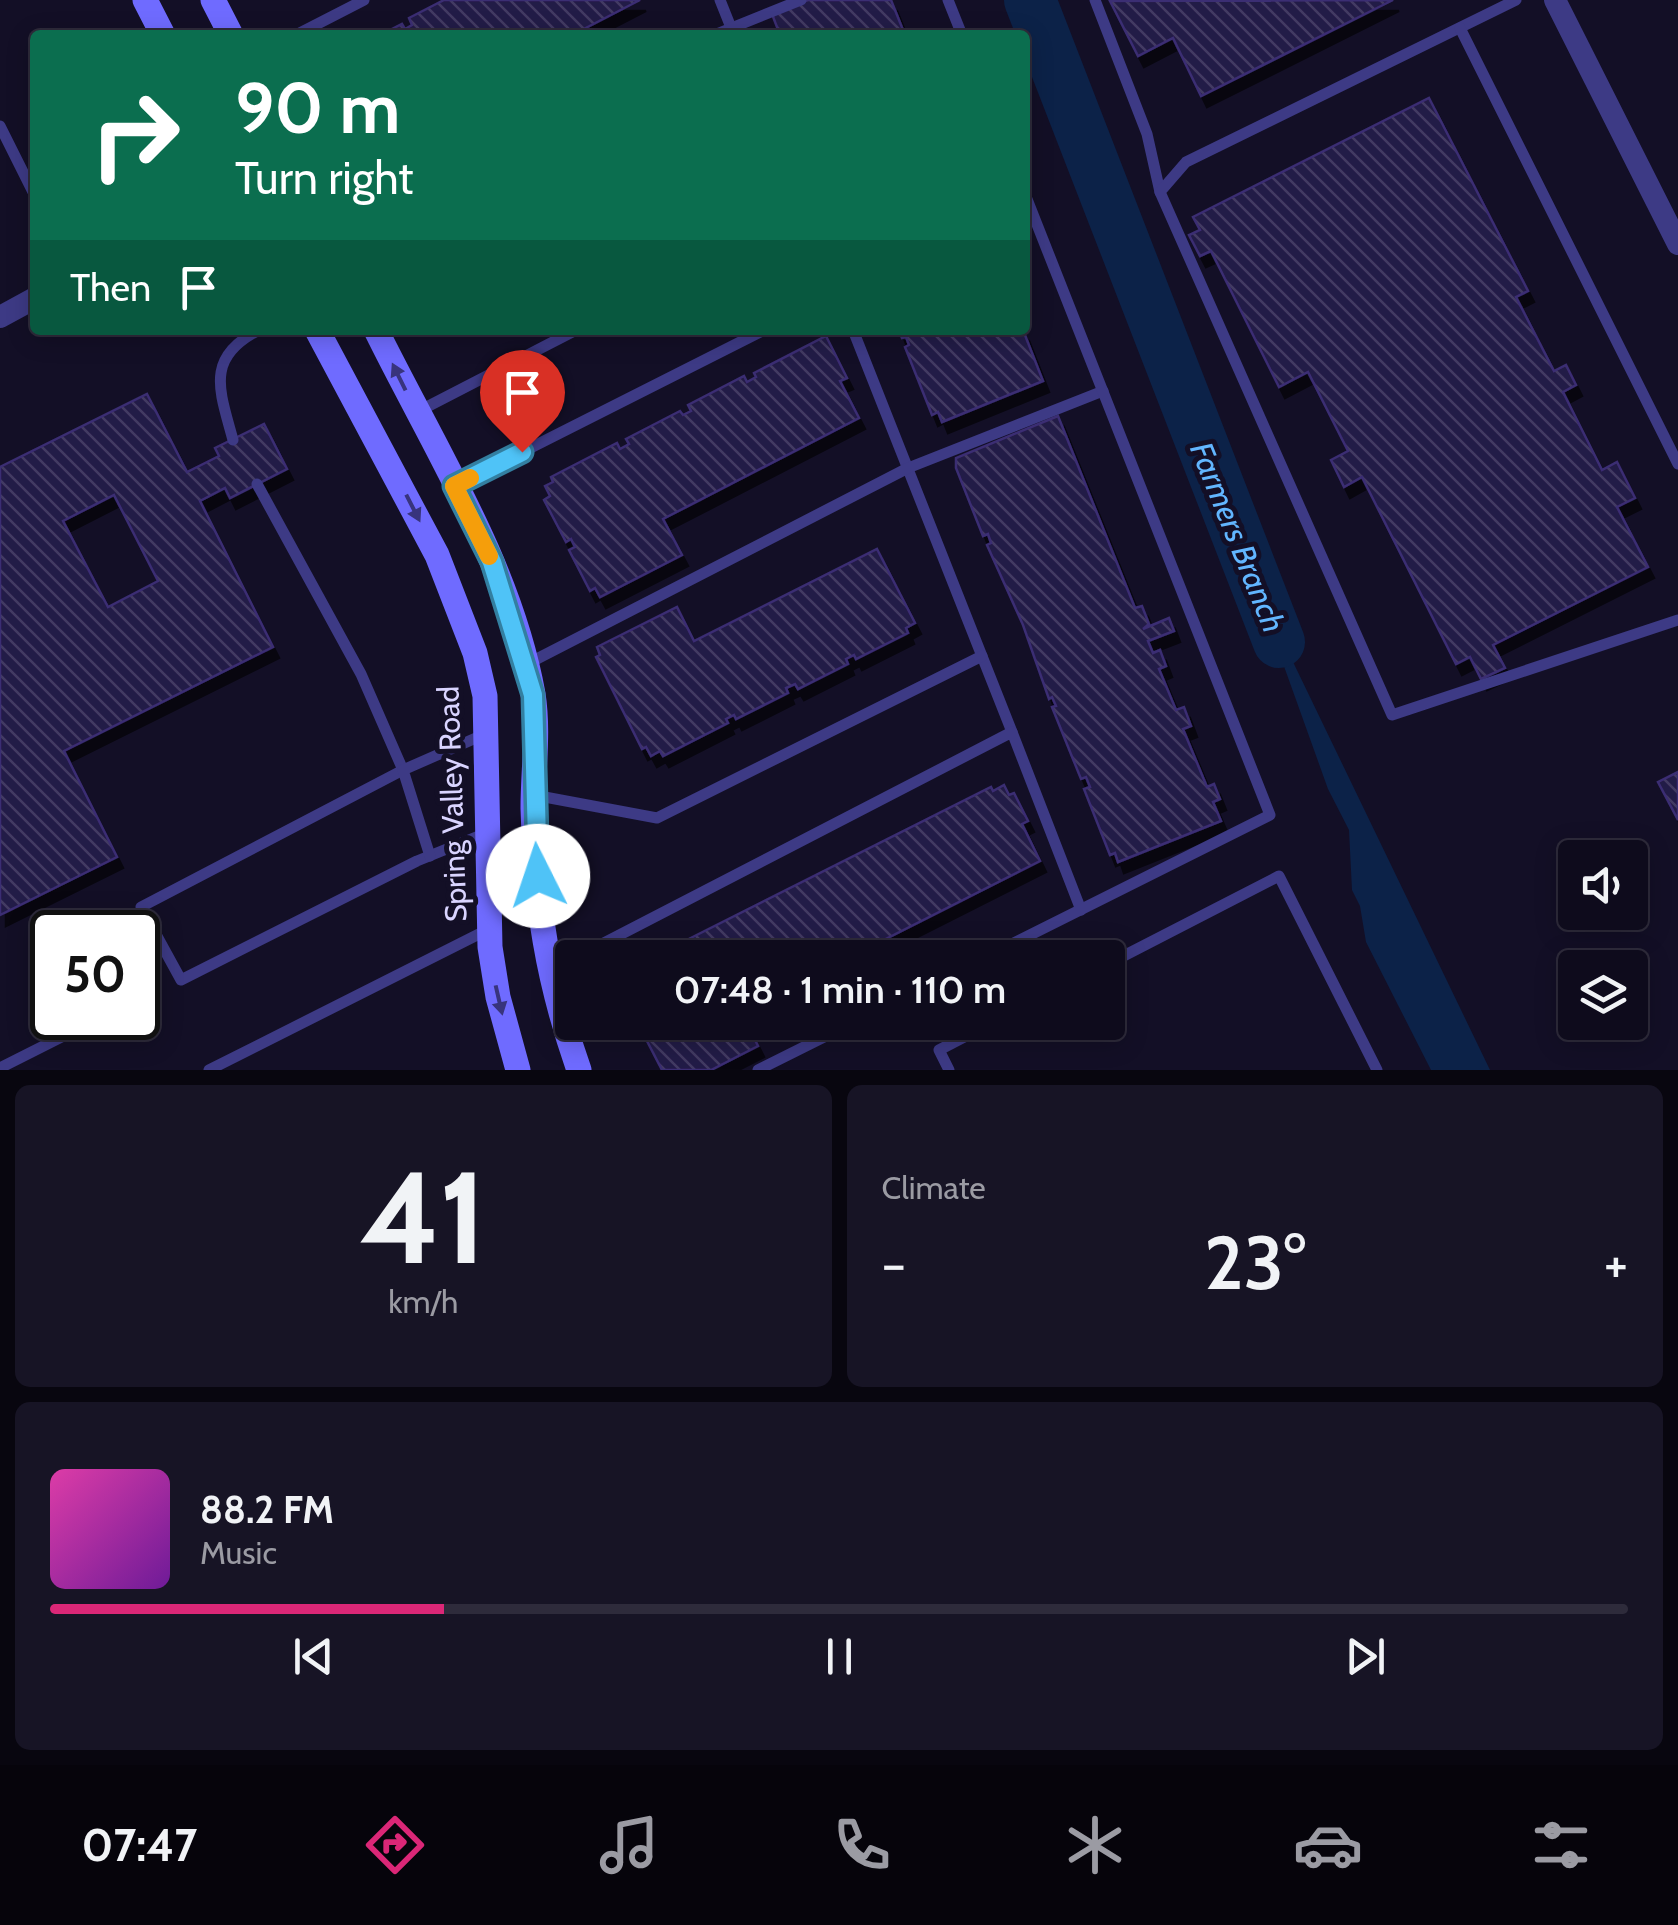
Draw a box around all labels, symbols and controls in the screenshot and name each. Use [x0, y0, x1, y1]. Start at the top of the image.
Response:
text: 90 m [235, 65, 400, 151]
icon: right [70, 70, 200, 200]
text: Turn right [235, 151, 414, 205]
icon: arrive [171, 260, 226, 315]
text: Then [70, 264, 151, 311]
pin [480, 350, 565, 453]
one-way arrow [391, 362, 408, 391]
icon: arrive [495, 365, 550, 420]
water label: Farmers Branch [1182, 436, 1294, 638]
one-way arrow [404, 494, 421, 523]
street label: Spring Valley Road [429, 685, 475, 923]
position arrow [486, 824, 590, 928]
map controls [1558, 840, 1648, 1040]
button: sound [1558, 840, 1648, 930]
speed limit sign: 50 [30, 910, 160, 1040]
button: layers [1558, 950, 1648, 1040]
text: 07:48 · 1 min · 110 m [674, 966, 1006, 1013]
one-way arrow [492, 985, 508, 1016]
text: 41 [359, 1138, 487, 1296]
text: Climate [882, 1168, 986, 1207]
text: 23° [1204, 1217, 1306, 1308]
text: − [882, 1230, 906, 1297]
text: + [1604, 1230, 1628, 1297]
text: km/h [388, 1282, 458, 1321]
text: 88.2 FM [200, 1486, 334, 1533]
text: Music [200, 1533, 277, 1572]
icon: previous [286, 1629, 341, 1684]
icon: pause [812, 1629, 867, 1684]
icon: next [1338, 1629, 1393, 1684]
icon: directions [360, 1810, 430, 1880]
icon: music [594, 1810, 664, 1880]
icon: phone [827, 1810, 897, 1880]
icon: climate [1060, 1810, 1130, 1880]
icon: car [1293, 1810, 1363, 1880]
icon: filters [1526, 1810, 1596, 1880]
text: 07:47 [82, 1818, 197, 1872]

